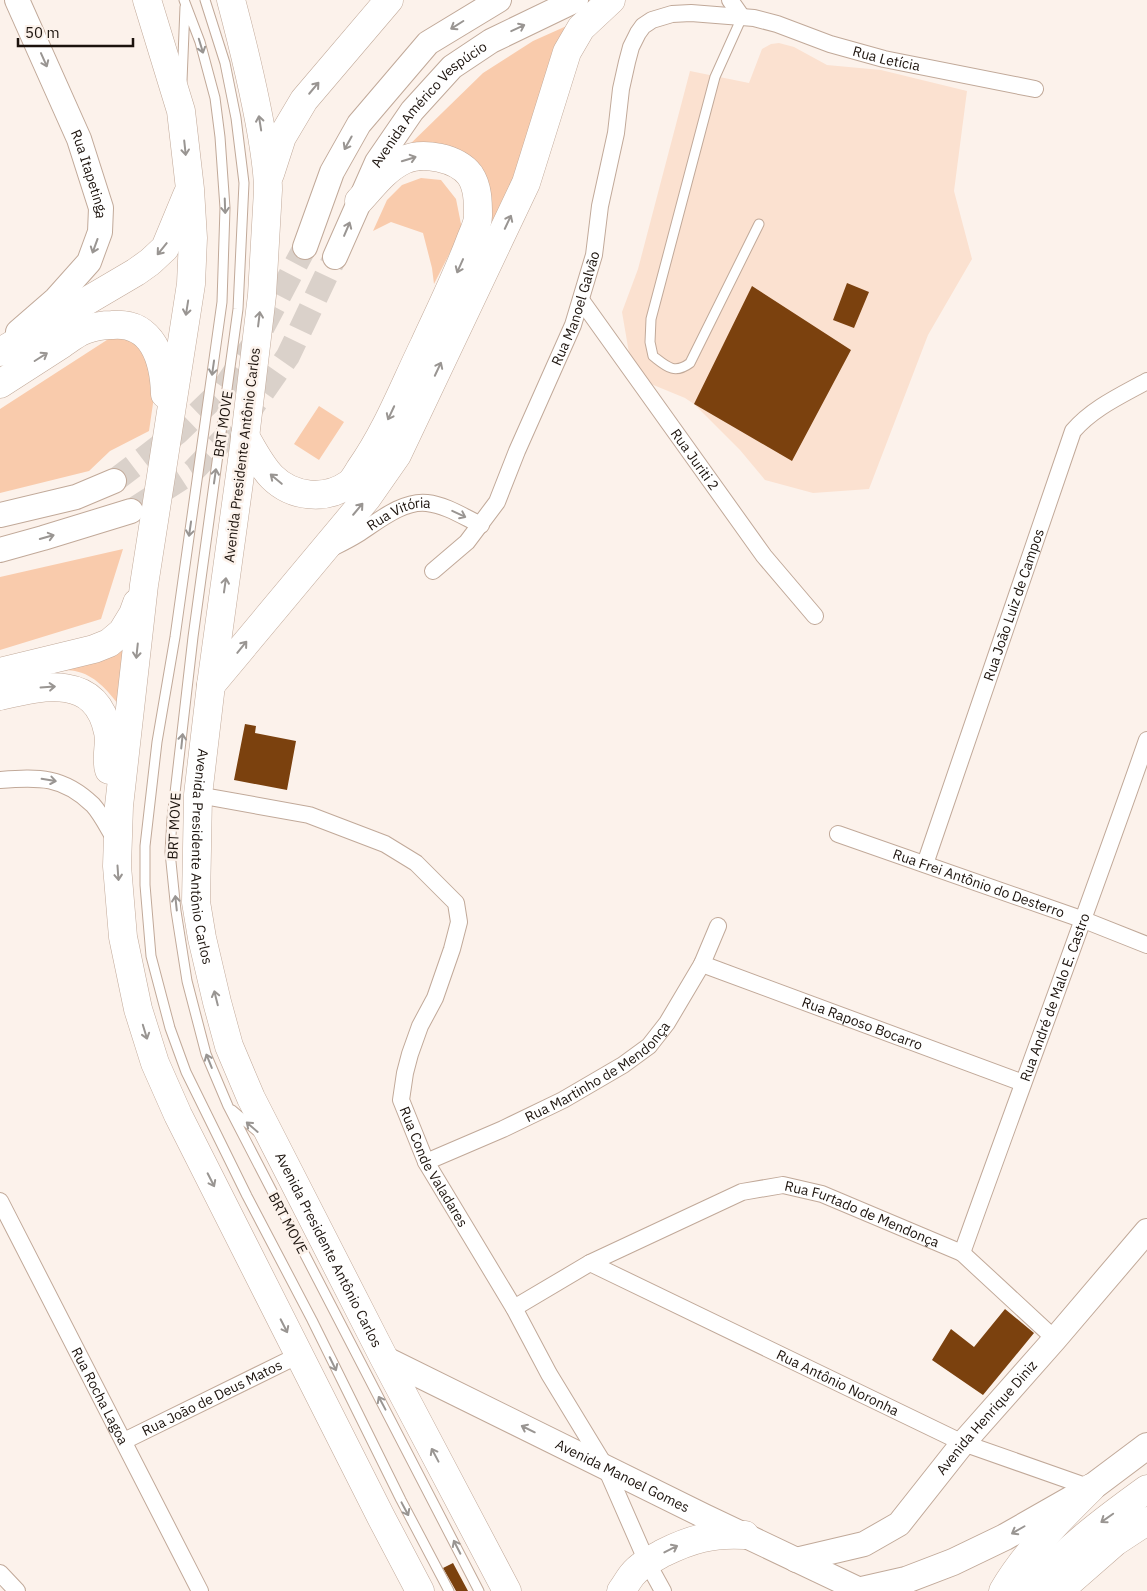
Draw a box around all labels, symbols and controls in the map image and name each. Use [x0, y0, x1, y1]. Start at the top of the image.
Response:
scale bar [18, 15, 132, 47]
one-way arrow [450, 20, 464, 30]
one-way arrow [511, 22, 526, 32]
text: 50 m [25, 23, 60, 42]
one-way arrow [196, 37, 206, 53]
street label: Avenida Américo Vespúcio [367, 37, 490, 170]
street label: Rua Letícia [851, 42, 922, 75]
one-way arrow [40, 52, 50, 67]
one-way arrow [308, 82, 319, 95]
one-way arrow [254, 115, 264, 131]
street label: Rua Itapetinga [67, 127, 111, 220]
one-way arrow [343, 136, 353, 151]
one-way arrow [180, 140, 190, 156]
one-way arrow [401, 154, 417, 164]
one-way arrow [220, 198, 229, 214]
one-way arrow [503, 215, 513, 230]
one-way arrow [342, 222, 352, 237]
one-way arrow [90, 238, 99, 253]
one-way arrow [156, 242, 167, 255]
street label: Rua Manoel Galvão [547, 249, 604, 368]
one-way arrow [455, 258, 465, 273]
one-way arrow [181, 299, 191, 315]
one-way arrow [254, 312, 264, 328]
street label: Avenida Presidente Antônio Carlos [220, 346, 264, 564]
one-way arrow [34, 352, 48, 362]
one-way arrow [207, 359, 217, 375]
one-way arrow [434, 362, 443, 377]
street label: BRT MOVE [209, 390, 237, 458]
one-way arrow [386, 406, 396, 421]
street label: Rua Juriti 2 [667, 425, 723, 494]
one-way arrow [211, 468, 221, 484]
one-way arrow [270, 474, 283, 485]
street label: Rua Vitória [363, 494, 432, 535]
one-way arrow [352, 503, 363, 516]
one-way arrow [451, 510, 466, 520]
one-way arrow [185, 520, 195, 536]
street label: Rua João Luiz de Campos [979, 526, 1048, 683]
one-way arrow [39, 532, 55, 542]
one-way arrow [220, 577, 230, 593]
one-way arrow [237, 641, 248, 654]
one-way arrow [132, 642, 142, 658]
one-way arrow [40, 683, 56, 692]
one-way arrow [177, 733, 187, 749]
street label: Avenida Presidente Antônio Carlos [187, 748, 217, 966]
one-way arrow [40, 776, 56, 786]
street label: BRT MOVE [163, 792, 185, 860]
street label: Rua Frei Antônio do Desterro [890, 845, 1067, 922]
one-way arrow [113, 864, 122, 880]
one-way arrow [171, 895, 180, 911]
street label: Rua André de Malo E. Castro [1016, 911, 1094, 1084]
one-way arrow [211, 990, 220, 1006]
street label: Rua Raposo Bocarro [799, 993, 925, 1054]
street label: Rua Martinho de Mendonça [522, 1017, 674, 1126]
one-way arrow [141, 1024, 151, 1040]
one-way arrow [204, 1054, 214, 1069]
street label: Rua Conde Valadares [396, 1104, 472, 1230]
one-way arrow [246, 1122, 259, 1133]
street label: Avenida Presidente Antônio Carlos [271, 1149, 386, 1350]
one-way arrow [206, 1173, 216, 1188]
street label: Rua Furtado de Mendonça [783, 1177, 943, 1252]
street label: BRT MOVE [264, 1189, 312, 1257]
one-way arrow [279, 1318, 289, 1333]
street label: Rua Rocha Lagoa [67, 1344, 133, 1448]
street label: Rua Antônio Noronha [773, 1345, 902, 1420]
street label: Rua João de Deus Matos [139, 1356, 285, 1440]
one-way arrow [329, 1356, 339, 1371]
street label: Avenida Henrique Diniz [932, 1356, 1041, 1479]
one-way arrow [377, 1396, 387, 1411]
one-way arrow [521, 1423, 536, 1433]
street label: Avenida Manoel Gomes [552, 1435, 693, 1517]
one-way arrow [430, 1448, 439, 1463]
one-way arrow [401, 1502, 411, 1516]
one-way arrow [1100, 1513, 1114, 1523]
one-way arrow [1012, 1525, 1026, 1535]
one-way arrow [452, 1540, 462, 1555]
one-way arrow [663, 1544, 678, 1553]

